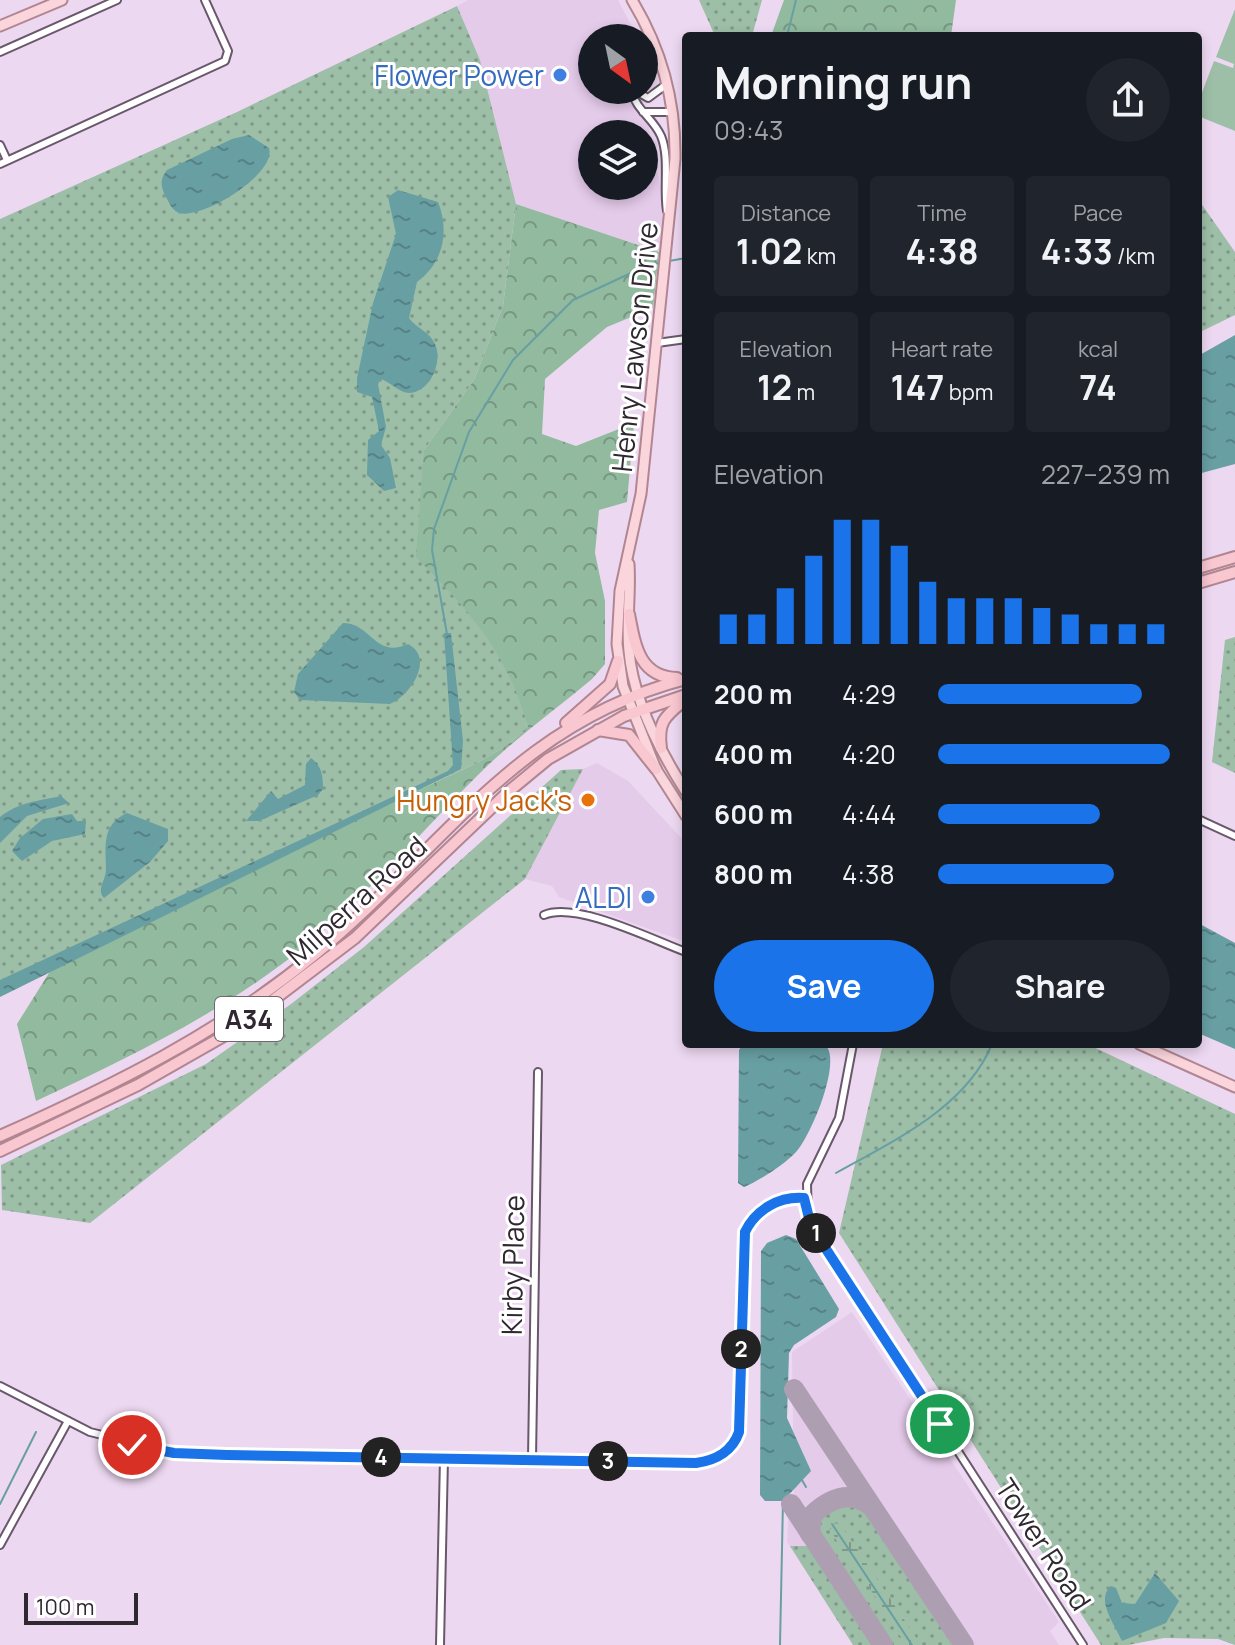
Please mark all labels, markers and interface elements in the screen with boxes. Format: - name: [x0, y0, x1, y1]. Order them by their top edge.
- north arrow: [578, 24, 658, 104]
- map controls: [578, 24, 658, 200]
- text: Morning run: [714, 52, 972, 112]
- place label: Flower Power: [374, 56, 544, 94]
- button: share: [1086, 58, 1170, 142]
- marker: Flower Power: [551, 66, 569, 84]
- text: 09:43: [714, 112, 783, 148]
- button: layers: [578, 120, 658, 200]
- text: Distance: [741, 198, 831, 228]
- text: Time: [917, 198, 967, 228]
- text: Pace: [1073, 198, 1123, 228]
- street label: Henry Lawson Drive: [602, 220, 666, 474]
- text: 1.02: [736, 228, 802, 274]
- text: 4:38: [906, 228, 978, 274]
- text: 4:33: [1041, 228, 1113, 274]
- text: km: [802, 241, 836, 271]
- text: /km: [1113, 241, 1155, 271]
- text: Elevation: [740, 334, 832, 364]
- text: Heart rate: [891, 334, 993, 364]
- text: kcal: [1078, 334, 1118, 364]
- text: 12: [757, 364, 792, 410]
- text: 147: [891, 364, 944, 410]
- text: 74: [1079, 364, 1117, 410]
- text: m: [792, 377, 815, 407]
- text: bpm: [944, 377, 993, 407]
- text: Elevation: [714, 456, 824, 492]
- text: 227–239 m: [1041, 456, 1170, 492]
- text: 200 m: [714, 676, 792, 712]
- text: 4:29: [842, 676, 896, 712]
- text: 400 m: [714, 736, 793, 772]
- text: 4:20: [842, 736, 896, 772]
- place label: Hungry Jack's: [396, 781, 572, 819]
- marker: Hungry Jack's: [579, 791, 597, 809]
- text: 600 m: [714, 796, 793, 832]
- text: 4:44: [842, 796, 896, 832]
- street label: Milperra Road: [278, 827, 434, 973]
- text: 800 m: [714, 856, 793, 892]
- text: 4:38: [842, 856, 895, 892]
- place label: ALDI: [575, 878, 632, 916]
- marker: ALDI: [639, 888, 657, 906]
- button: Save: [714, 940, 934, 1032]
- button: Share: [950, 940, 1170, 1032]
- road number: A34: [215, 997, 283, 1041]
- street label: Kirby Place: [492, 1195, 532, 1335]
- pin: 1: [796, 1213, 836, 1253]
- text: 1: [811, 1218, 821, 1248]
- pin: 2: [721, 1329, 761, 1369]
- text: 2: [734, 1334, 748, 1364]
- pin: [906, 1390, 974, 1458]
- icon: arrive: [918, 1402, 962, 1446]
- pin: [98, 1411, 166, 1479]
- icon: check: [110, 1423, 154, 1467]
- pin: 4: [361, 1437, 401, 1477]
- pin: 3: [588, 1441, 628, 1481]
- text: 4: [374, 1442, 388, 1472]
- text: 3: [602, 1446, 614, 1476]
- street label: Tower Road: [987, 1471, 1101, 1617]
- scale bar: [24, 1589, 138, 1625]
- text: 100 m: [36, 1592, 94, 1622]

